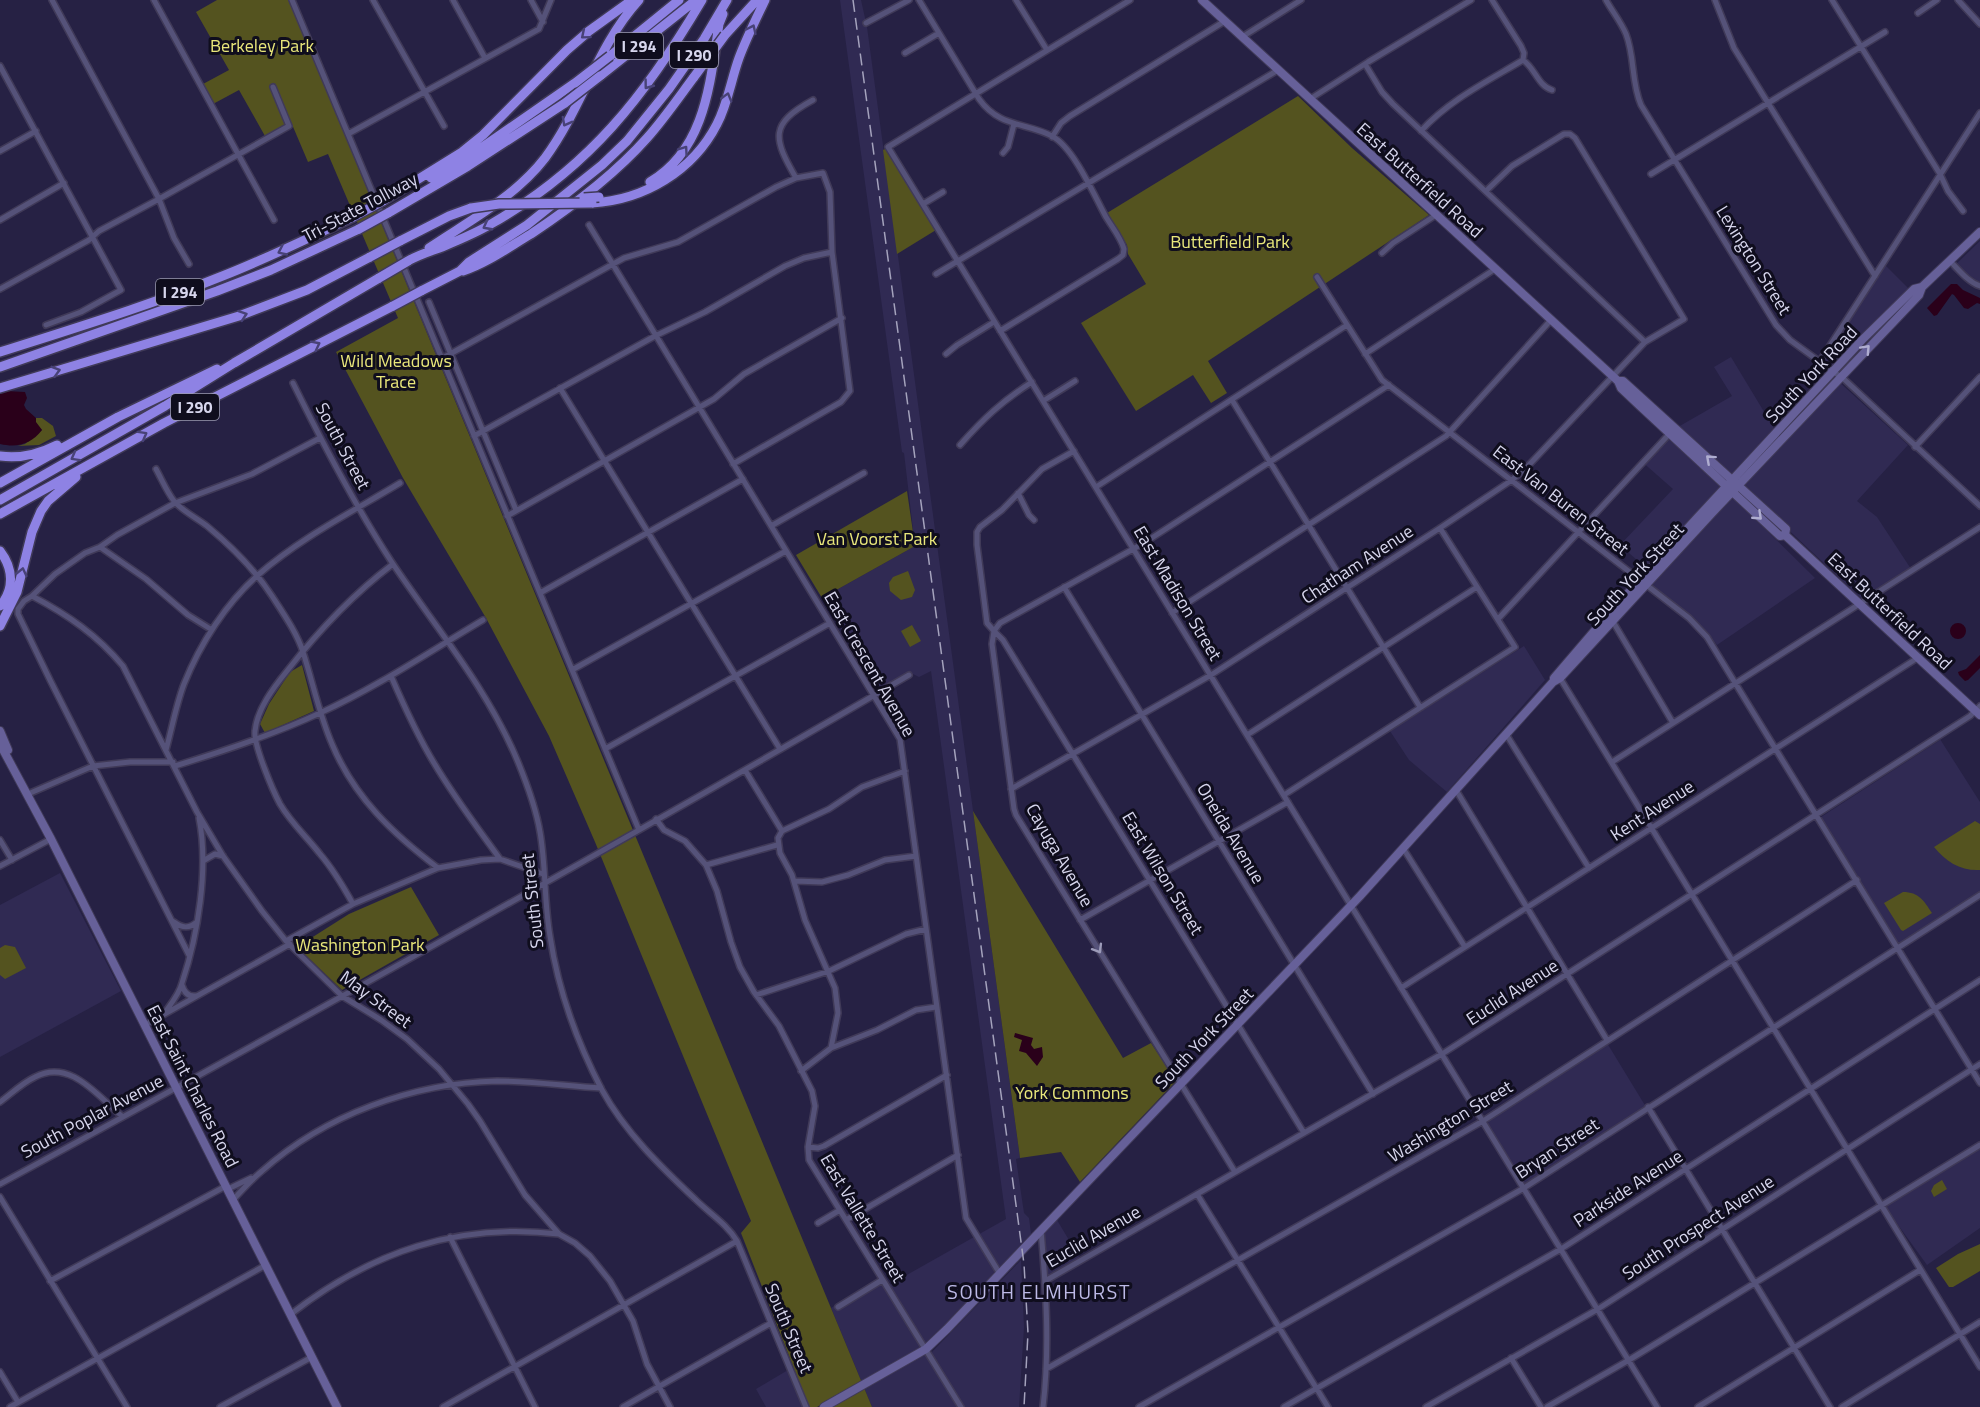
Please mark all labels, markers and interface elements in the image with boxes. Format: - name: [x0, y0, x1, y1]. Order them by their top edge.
- one-way arrow: [745, 25, 757, 36]
- one-way arrow: [581, 28, 592, 39]
- park label: Berkeley Park: [210, 32, 314, 59]
- road number: I 294: [615, 33, 663, 59]
- road number: I 290: [670, 42, 718, 68]
- one-way arrow: [644, 78, 655, 89]
- one-way arrow: [720, 92, 732, 103]
- one-way arrow: [562, 116, 573, 126]
- street label: East Butterfield Road: [1351, 116, 1489, 244]
- one-way arrow: [677, 146, 688, 157]
- street label: Tri-State Tollway: [298, 165, 423, 249]
- street label: Lexington Street: [1710, 200, 1799, 320]
- one-way arrow: [482, 219, 493, 230]
- park label: Butterfield Park: [1170, 228, 1290, 255]
- one-way arrow: [277, 244, 288, 256]
- road number: I 294: [156, 279, 204, 305]
- one-way arrow: [237, 310, 248, 322]
- street label: South York Road: [1759, 319, 1863, 429]
- one-way arrow: [310, 341, 321, 352]
- one-way arrow: [1859, 345, 1870, 356]
- park label: Wild Meadows Trace: [340, 347, 452, 395]
- one-way arrow: [50, 366, 61, 378]
- road number: I 290: [171, 394, 219, 420]
- street label: South Street: [309, 398, 378, 495]
- one-way arrow: [137, 431, 147, 442]
- street label: East Van Buren Street: [1487, 438, 1635, 562]
- one-way arrow: [71, 450, 81, 461]
- one-way arrow: [1706, 455, 1716, 466]
- one-way arrow: [1751, 509, 1762, 520]
- street label: South York Street: [1580, 516, 1690, 631]
- street label: Chatham Avenue: [1296, 518, 1418, 610]
- street label: East Madison Street: [1127, 520, 1229, 666]
- park label: Van Voorst Park: [817, 525, 938, 552]
- street label: East Butterfield Road: [1822, 546, 1958, 676]
- one-way arrow: [15, 567, 28, 577]
- street label: East Crescent Avenue: [817, 586, 923, 742]
- street label: Kent Avenue: [1605, 773, 1699, 847]
- street label: Oneida Avenue: [1190, 777, 1272, 889]
- street label: Cayuga Avenue: [1019, 798, 1101, 912]
- street label: East Wilson Street: [1115, 806, 1211, 940]
- street label: South Street: [514, 852, 550, 950]
- park label: Washington Park: [295, 931, 425, 958]
- one-way arrow: [1091, 943, 1103, 953]
- street label: Euclid Avenue: [1461, 952, 1563, 1032]
- street label: May Street: [334, 964, 418, 1035]
- street label: South York Street: [1148, 981, 1260, 1095]
- street label: East Saint Charles Road: [140, 1000, 246, 1172]
- street label: South Poplar Avenue: [16, 1067, 168, 1165]
- street label: Washington Street: [1382, 1073, 1518, 1169]
- park label: York Commons: [1015, 1079, 1129, 1106]
- street label: Bryan Street: [1510, 1110, 1605, 1185]
- street label: Parkside Avenue: [1568, 1142, 1688, 1234]
- street label: East Vallette Street: [814, 1148, 913, 1288]
- street label: South Prospect Avenue: [1617, 1168, 1779, 1286]
- street label: Euclid Avenue: [1041, 1198, 1145, 1274]
- district label: SOUTH ELMHURST: [947, 1276, 1131, 1307]
- street label: South Street: [758, 1279, 820, 1378]

